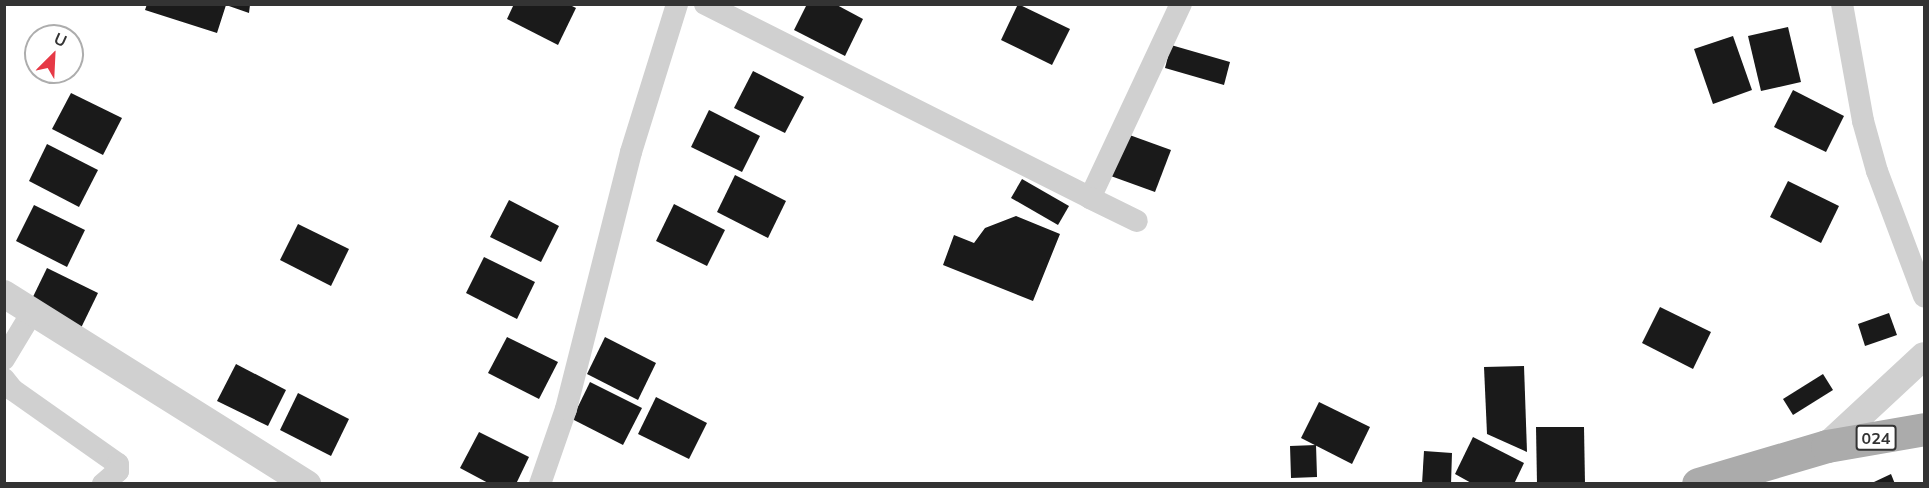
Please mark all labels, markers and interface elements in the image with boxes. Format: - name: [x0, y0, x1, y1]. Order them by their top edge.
- north arrow: [24, 24, 84, 84]
- text: U: [51, 28, 70, 51]
- road number: 024: [1855, 425, 1897, 451]

